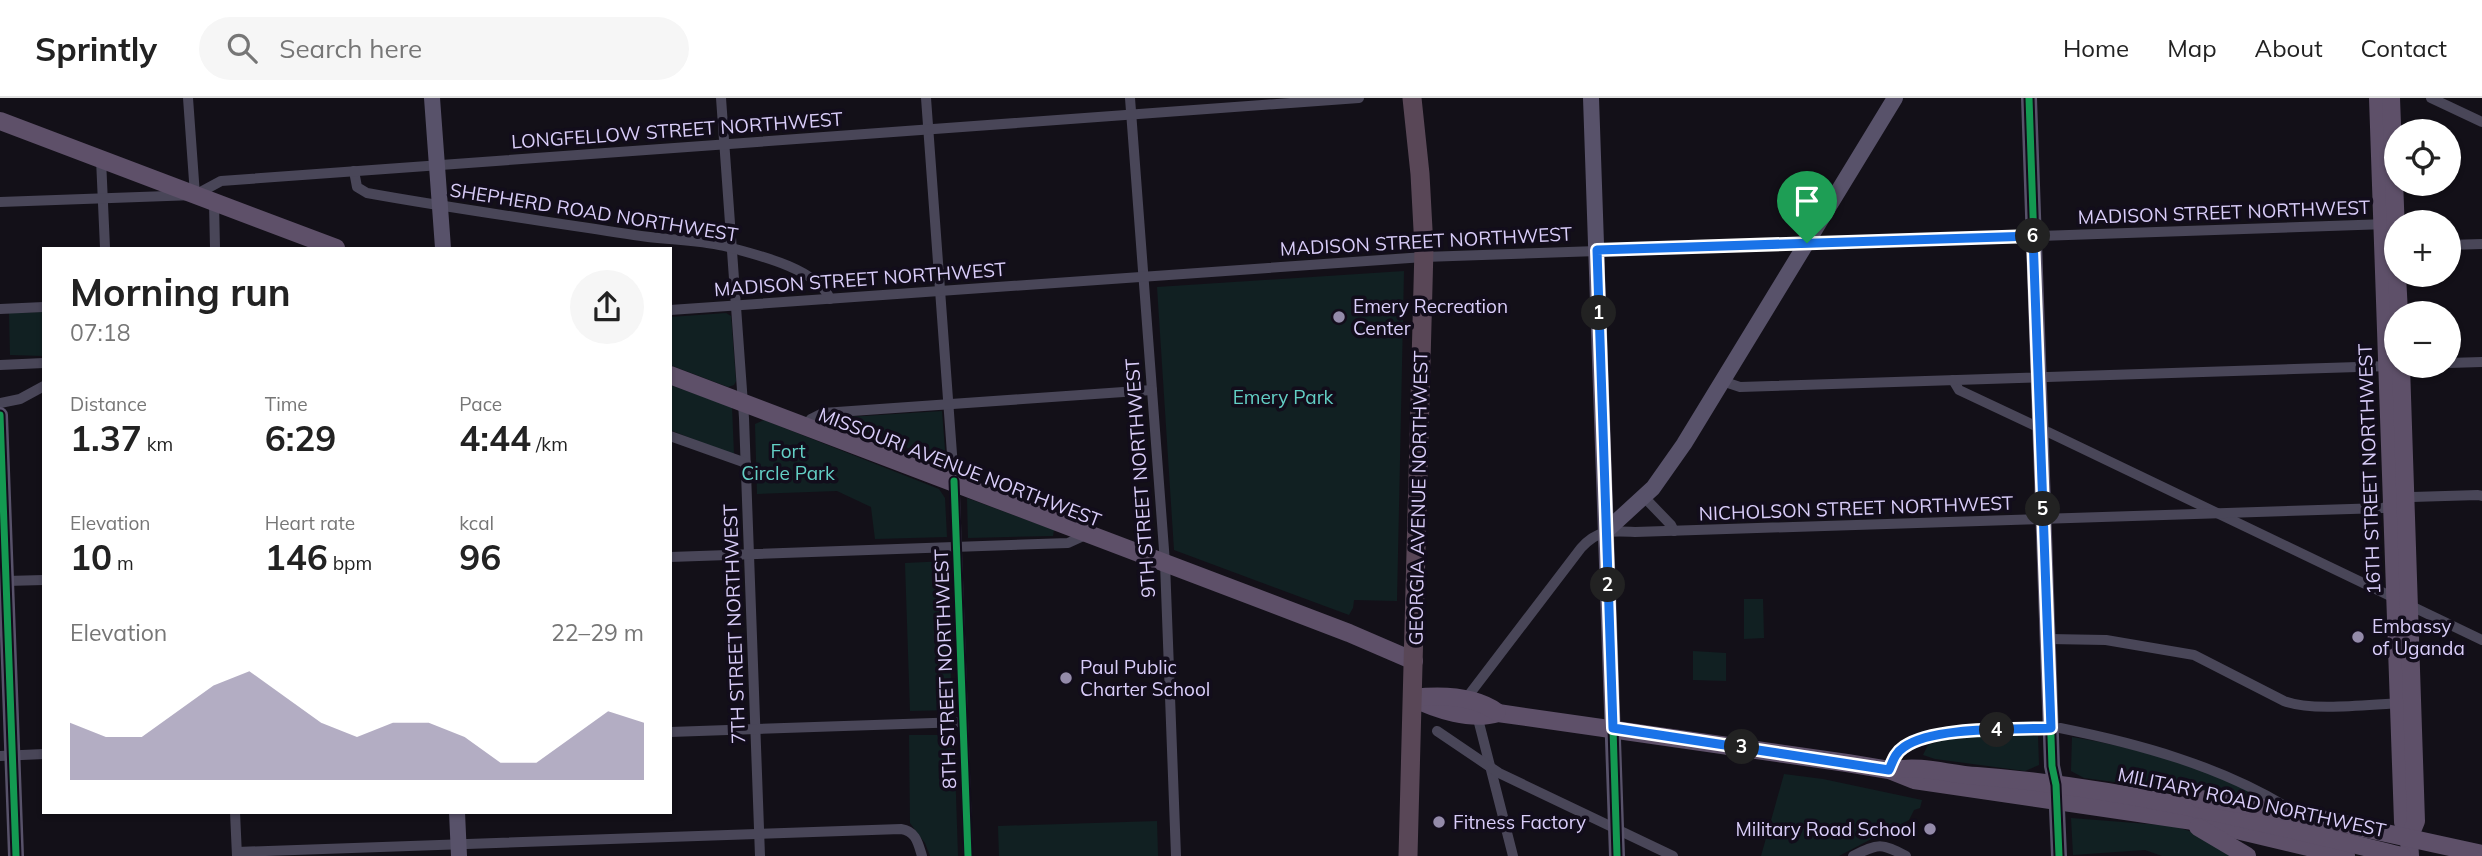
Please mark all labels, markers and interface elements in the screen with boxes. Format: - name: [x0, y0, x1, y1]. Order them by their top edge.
- search box: [199, 17, 689, 80]
- text: Sprintly: [35, 28, 157, 69]
- icon: search: [223, 29, 261, 67]
- text: Search here: [279, 32, 422, 65]
- text: Home: [2063, 33, 2129, 63]
- text: Map: [2167, 33, 2217, 63]
- text: About: [2255, 33, 2323, 63]
- text: Contact: [2361, 33, 2447, 63]
- street label: LONGFELLOW STREET NORTHWEST: [510, 106, 844, 154]
- map controls: [2384, 119, 2461, 378]
- button: locate: [2384, 119, 2461, 196]
- pin: [1777, 171, 1837, 243]
- street label: SHEPHERD ROAD NORTHWEST: [448, 177, 740, 247]
- icon: arrive: [1788, 182, 1826, 220]
- street label: MADISON STREET NORTHWEST: [2077, 195, 2371, 229]
- button: +: [2384, 210, 2461, 287]
- pin: 6: [2016, 218, 2050, 254]
- street label: MADISON STREET NORTHWEST: [1279, 221, 1573, 261]
- text: 6: [2027, 223, 2038, 247]
- street label: MADISON STREET NORTHWEST: [713, 257, 1007, 301]
- text: Morning run: [70, 268, 291, 316]
- button: share: [570, 270, 644, 344]
- place label: Emery Recreation Center: [1353, 294, 1508, 340]
- pin: 1: [1582, 296, 1616, 330]
- text: 1: [1593, 300, 1604, 324]
- button: −: [2384, 301, 2461, 378]
- marker: Emery Recreation Center: [1331, 309, 1347, 325]
- text: 07:18: [70, 318, 130, 347]
- street label: 16TH STREET NORTHWEST: [2353, 342, 2385, 595]
- street label: GEORGIA AVENUE NORTHWEST: [1403, 350, 1433, 646]
- street label: 9TH STREET NORTHWEST: [1120, 357, 1160, 598]
- park label: Emery Park: [1233, 385, 1334, 409]
- text: Distance: [70, 392, 147, 416]
- text: Time: [265, 392, 308, 416]
- text: Pace: [459, 392, 502, 416]
- street label: MISSOURI AVENUE NORTHWEST: [815, 402, 1105, 532]
- text: 1.37: [70, 416, 142, 460]
- text: 6:29: [265, 416, 336, 460]
- text: 4:44: [459, 416, 531, 460]
- text: km: [142, 432, 173, 456]
- text: /km: [531, 432, 568, 456]
- park label: Fort Circle Park: [741, 439, 835, 485]
- street label: NICHOLSON STREET NORTHWEST: [1698, 491, 2014, 525]
- pin: 5: [2025, 492, 2060, 526]
- text: 5: [2037, 496, 2048, 520]
- street label: 7TH STREET NORTHWEST: [718, 503, 750, 744]
- text: Elevation: [70, 511, 150, 535]
- text: Heart rate: [265, 511, 355, 535]
- text: kcal: [459, 511, 494, 535]
- text: 10: [70, 535, 112, 579]
- text: 146: [265, 535, 328, 579]
- text: 96: [459, 535, 501, 579]
- street label: 8TH STREET NORTHWEST: [929, 548, 961, 789]
- text: m: [112, 551, 134, 575]
- text: bpm: [328, 551, 372, 575]
- pin: 2: [1590, 568, 1626, 602]
- text: 2: [1602, 572, 1613, 596]
- place label: Embassy of Uganda: [2372, 614, 2465, 660]
- text: Elevation: [70, 618, 167, 647]
- text: 22–29 m: [551, 618, 644, 647]
- marker: Embassy of Uganda: [2350, 629, 2366, 645]
- place label: Paul Public Charter School: [1080, 655, 1210, 701]
- marker: Paul Public Charter School: [1058, 670, 1074, 686]
- pin: 4: [1980, 712, 2014, 748]
- text: 4: [1991, 717, 2002, 741]
- pin: 3: [1724, 730, 1760, 764]
- text: 3: [1736, 734, 1747, 758]
- street label: MILITARY ROAD NORTHWEST: [2116, 762, 2389, 842]
- place label: Fitness Factory: [1453, 810, 1586, 834]
- marker: Fitness Factory: [1431, 814, 1447, 830]
- place label: Military Road School: [1735, 817, 1916, 841]
- marker: Military Road School: [1922, 821, 1938, 837]

